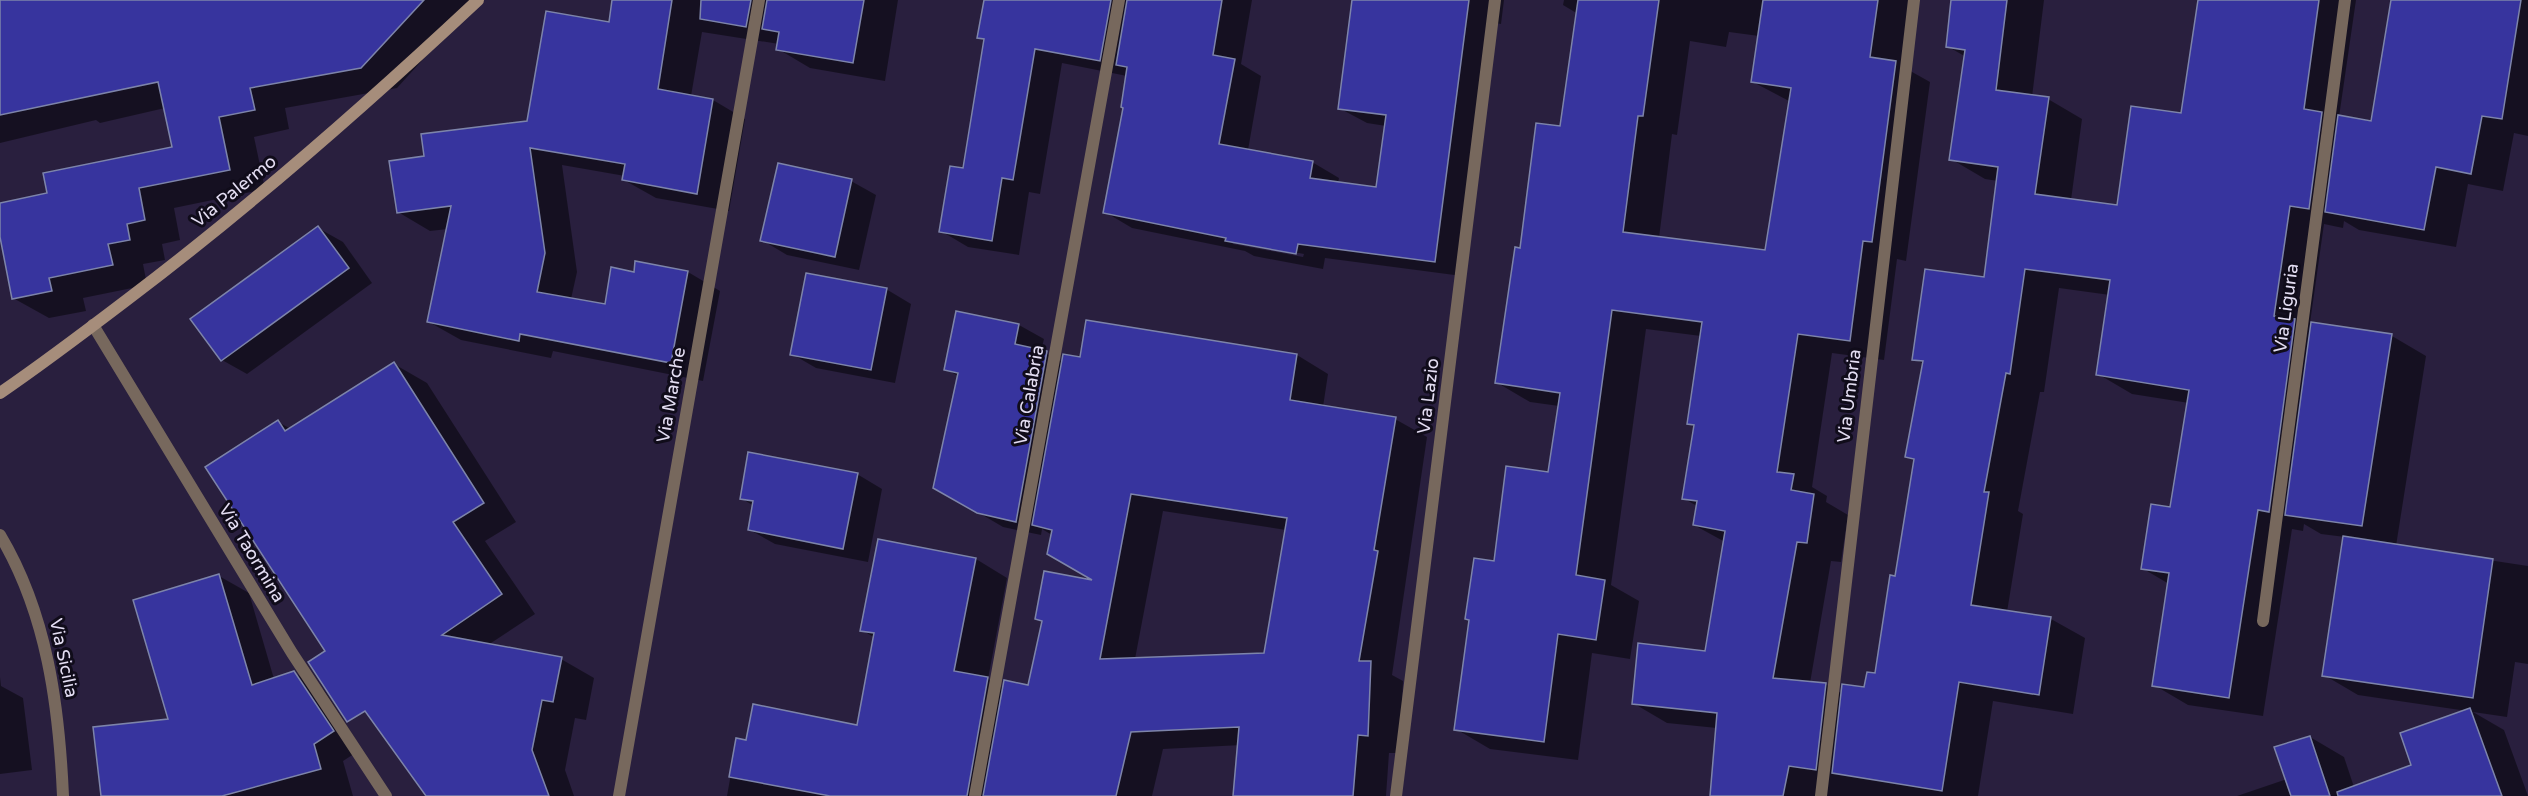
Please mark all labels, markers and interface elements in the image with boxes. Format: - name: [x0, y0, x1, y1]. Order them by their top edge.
- street label: Via Palermo: [187, 150, 281, 232]
- street label: Via Liguria: [2269, 262, 2303, 354]
- street label: Via Calabria: [1009, 343, 1049, 447]
- street label: Via Marche: [652, 346, 690, 444]
- street label: Via Umbria: [1832, 348, 1866, 444]
- street label: Via Lazio: [1412, 357, 1444, 435]
- street label: Via Taormina: [214, 500, 290, 606]
- street label: Via Sicilia: [45, 617, 83, 699]

